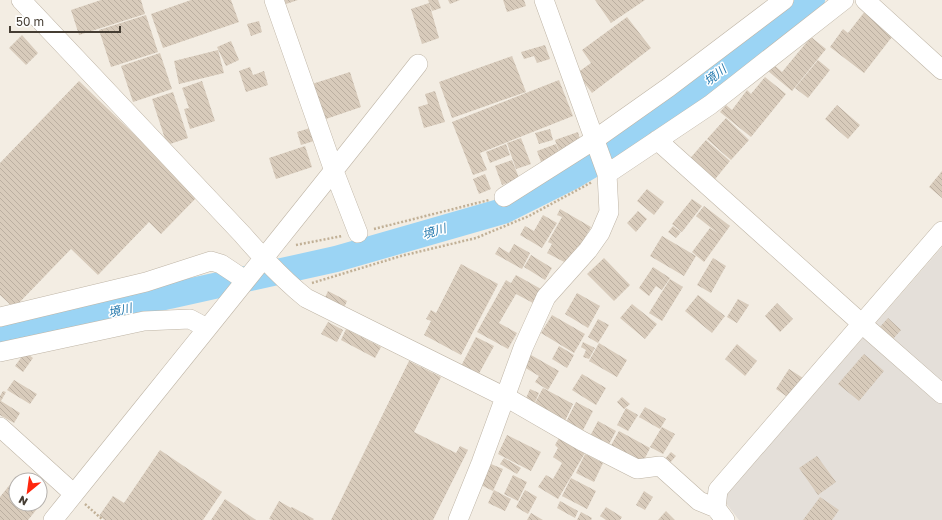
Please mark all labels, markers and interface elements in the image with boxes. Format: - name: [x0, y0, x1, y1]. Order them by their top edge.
- scale bar: [10, 8, 120, 34]
- text: 50 m: [16, 14, 44, 29]
- water label: 境川: [701, 60, 731, 88]
- water label: 境川: [420, 220, 450, 242]
- water label: 境川: [107, 300, 135, 320]
- north arrow: [8, 472, 48, 512]
- text: N: [16, 493, 30, 509]

